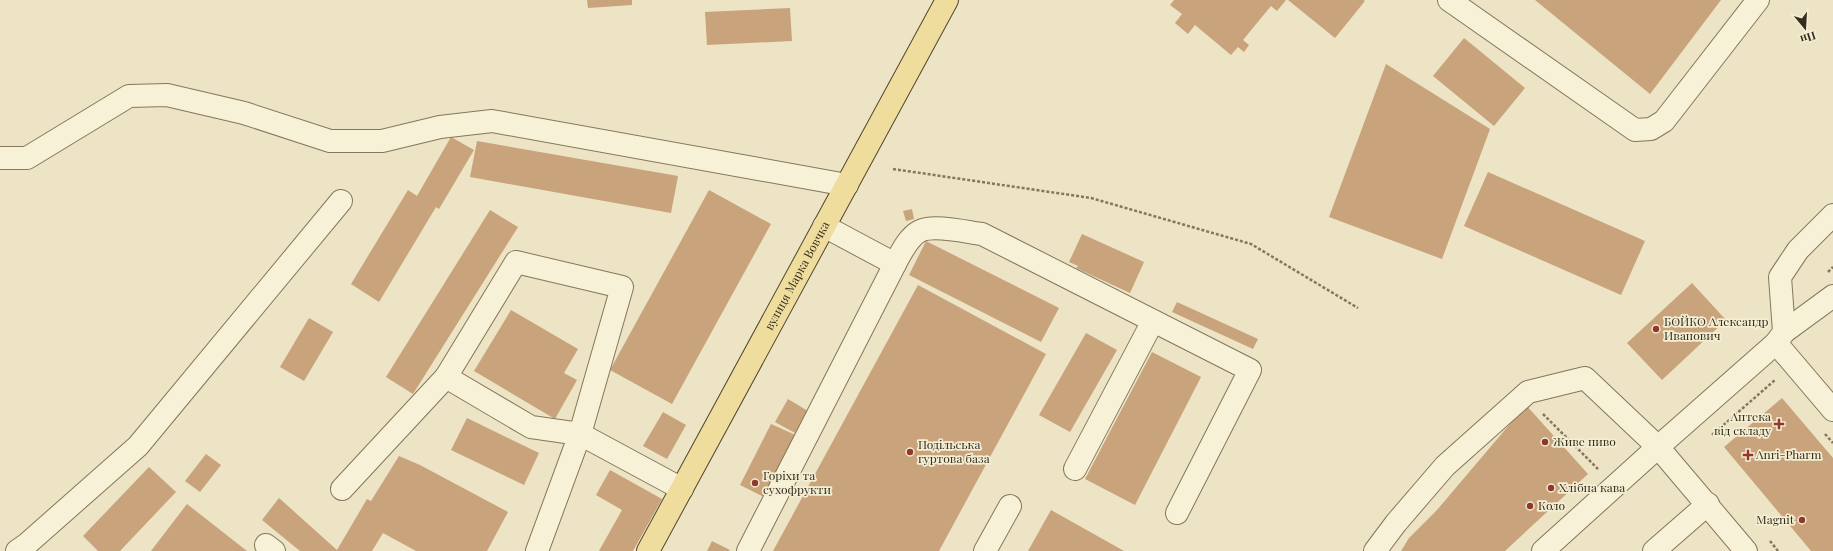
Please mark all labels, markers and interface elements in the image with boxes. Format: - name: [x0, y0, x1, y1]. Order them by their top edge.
- north arrow: [1785, 8, 1825, 48]
- text: Пн: [1798, 28, 1818, 48]
- street label: вулиця Марка Вовчка: [760, 218, 832, 333]
- place label: БОЙКО Александр Иванович: [1664, 313, 1769, 343]
- marker: БОЙКО Александр Иванович: [1651, 324, 1661, 334]
- place label: Аптека від складу: [1714, 408, 1771, 438]
- marker: Аптека від складу: [1774, 419, 1784, 429]
- place label: Живе пиво: [1553, 433, 1616, 449]
- place label: Подільська гуртова база: [918, 436, 990, 466]
- marker: Живе пиво: [1540, 437, 1550, 447]
- place label: Anri-Pharm: [1755, 446, 1822, 462]
- marker: Подільська гуртова база: [905, 447, 915, 457]
- marker: Anri-Pharm: [1743, 450, 1753, 460]
- place label: Горіхи та сухофрукти: [763, 467, 831, 497]
- marker: Горіхи та сухофрукти: [750, 478, 760, 488]
- place label: Хлібна кава: [1559, 479, 1625, 495]
- marker: Хлібна кава: [1546, 483, 1556, 493]
- place label: Коло: [1538, 497, 1565, 513]
- marker: Коло: [1525, 501, 1535, 511]
- place label: Magnit: [1756, 511, 1795, 527]
- marker: Magnit: [1797, 515, 1807, 525]

